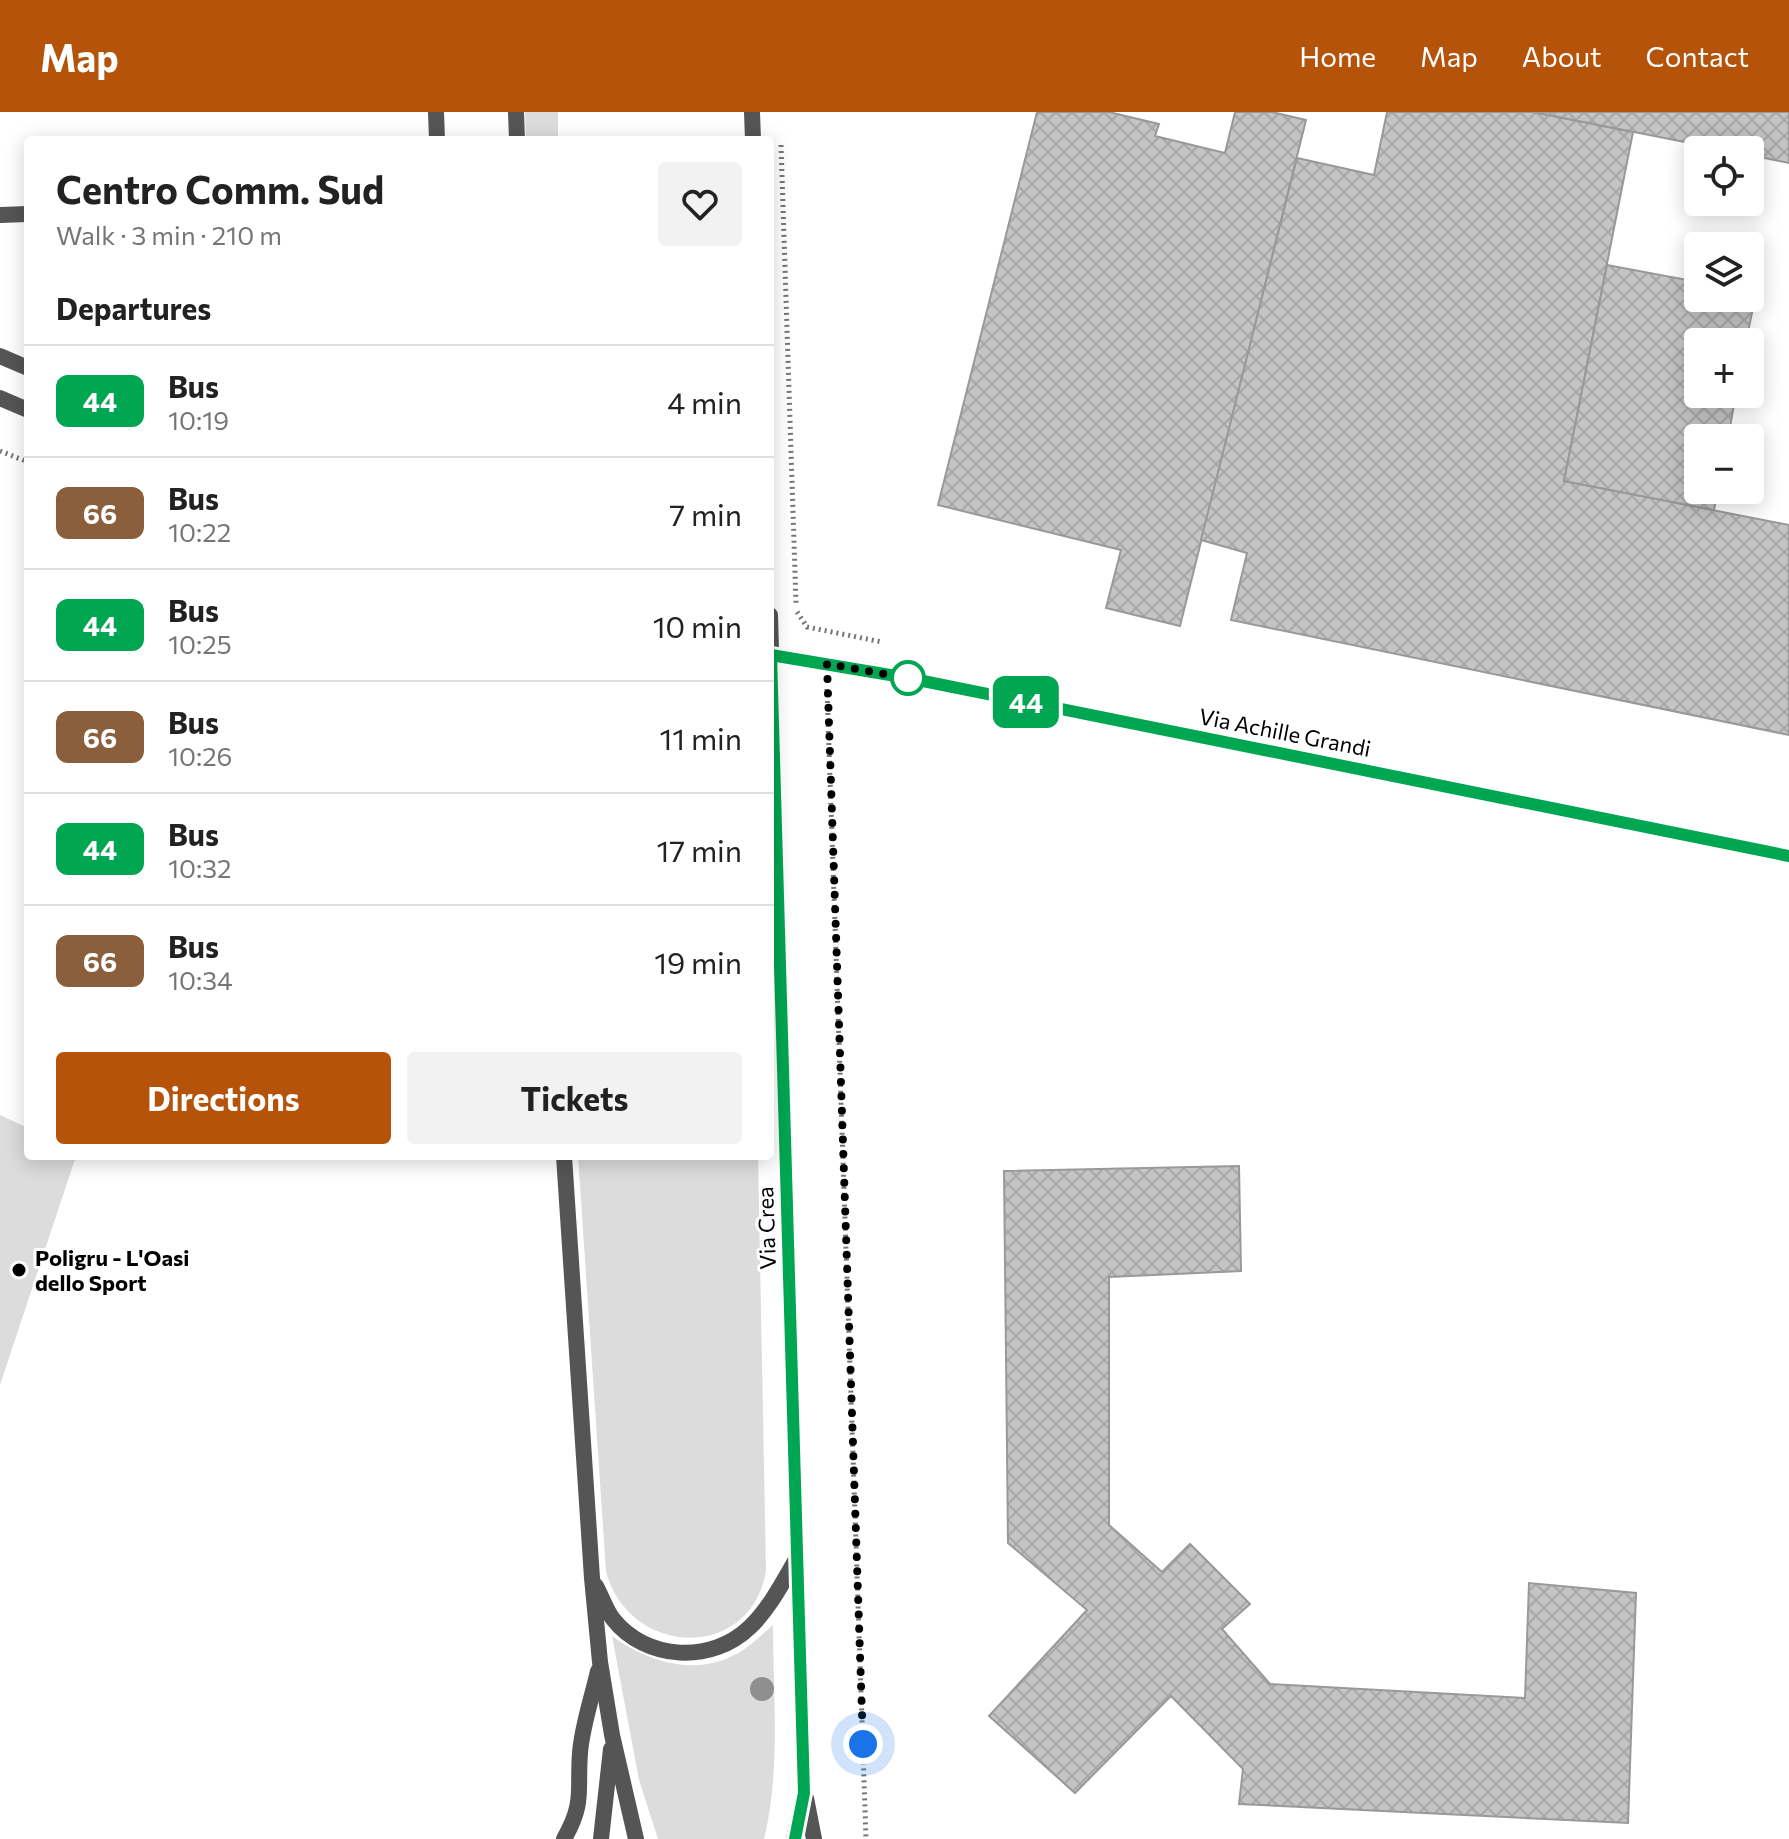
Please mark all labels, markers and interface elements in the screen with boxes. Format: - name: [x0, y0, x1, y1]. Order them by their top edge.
- text: Map: [40, 33, 119, 80]
- text: Home: [1299, 39, 1376, 73]
- text: Map: [1420, 39, 1478, 73]
- text: About: [1522, 39, 1602, 73]
- text: Contact: [1646, 39, 1749, 73]
- map controls: [1684, 136, 1764, 504]
- button: locate: [1684, 136, 1764, 216]
- button: heart: [658, 162, 742, 246]
- text: Centro Comm. Sud: [56, 165, 384, 212]
- text: Walk · 3 min · 210 m: [56, 219, 282, 250]
- button: layers: [1684, 232, 1764, 312]
- text: Departures: [56, 289, 211, 326]
- button: +: [1684, 328, 1764, 408]
- text: Bus: [168, 367, 219, 404]
- text: 4 min: [667, 383, 742, 420]
- text: 44: [83, 384, 117, 418]
- text: 10:19: [168, 404, 229, 435]
- button: −: [1684, 424, 1764, 504]
- text: Bus: [168, 479, 219, 516]
- text: 7 min: [669, 495, 742, 532]
- text: 66: [83, 496, 117, 530]
- text: 10:22: [168, 516, 231, 547]
- text: Bus: [168, 591, 219, 628]
- text: 10 min: [653, 607, 742, 644]
- text: 44: [83, 608, 117, 642]
- text: 10:25: [168, 628, 232, 659]
- unlabelled marker: [891, 661, 925, 695]
- line badge: 44: [990, 676, 1062, 728]
- text: 44: [1009, 685, 1043, 719]
- street label: Via Achille Grandi: [1197, 702, 1373, 762]
- text: Bus: [168, 703, 219, 740]
- text: 11 min: [660, 719, 742, 756]
- text: 66: [83, 720, 117, 754]
- text: 10:26: [168, 740, 232, 771]
- text: Bus: [168, 815, 219, 852]
- text: 17 min: [657, 831, 742, 868]
- text: 44: [83, 832, 117, 866]
- text: 10:32: [168, 852, 231, 883]
- text: Bus: [168, 927, 219, 964]
- text: 19 min: [654, 943, 742, 980]
- text: 66: [83, 944, 117, 978]
- text: 10:34: [168, 964, 233, 995]
- button: Directions: [56, 1052, 391, 1144]
- button: Tickets: [407, 1052, 742, 1144]
- street label: Via Crea: [751, 1186, 781, 1270]
- place label: Poligru - L'Oasi dello Sport: [35, 1244, 189, 1296]
- marker: Poligru - L'Oasi dello Sport: [10, 1261, 28, 1279]
- your location: [843, 1724, 883, 1764]

